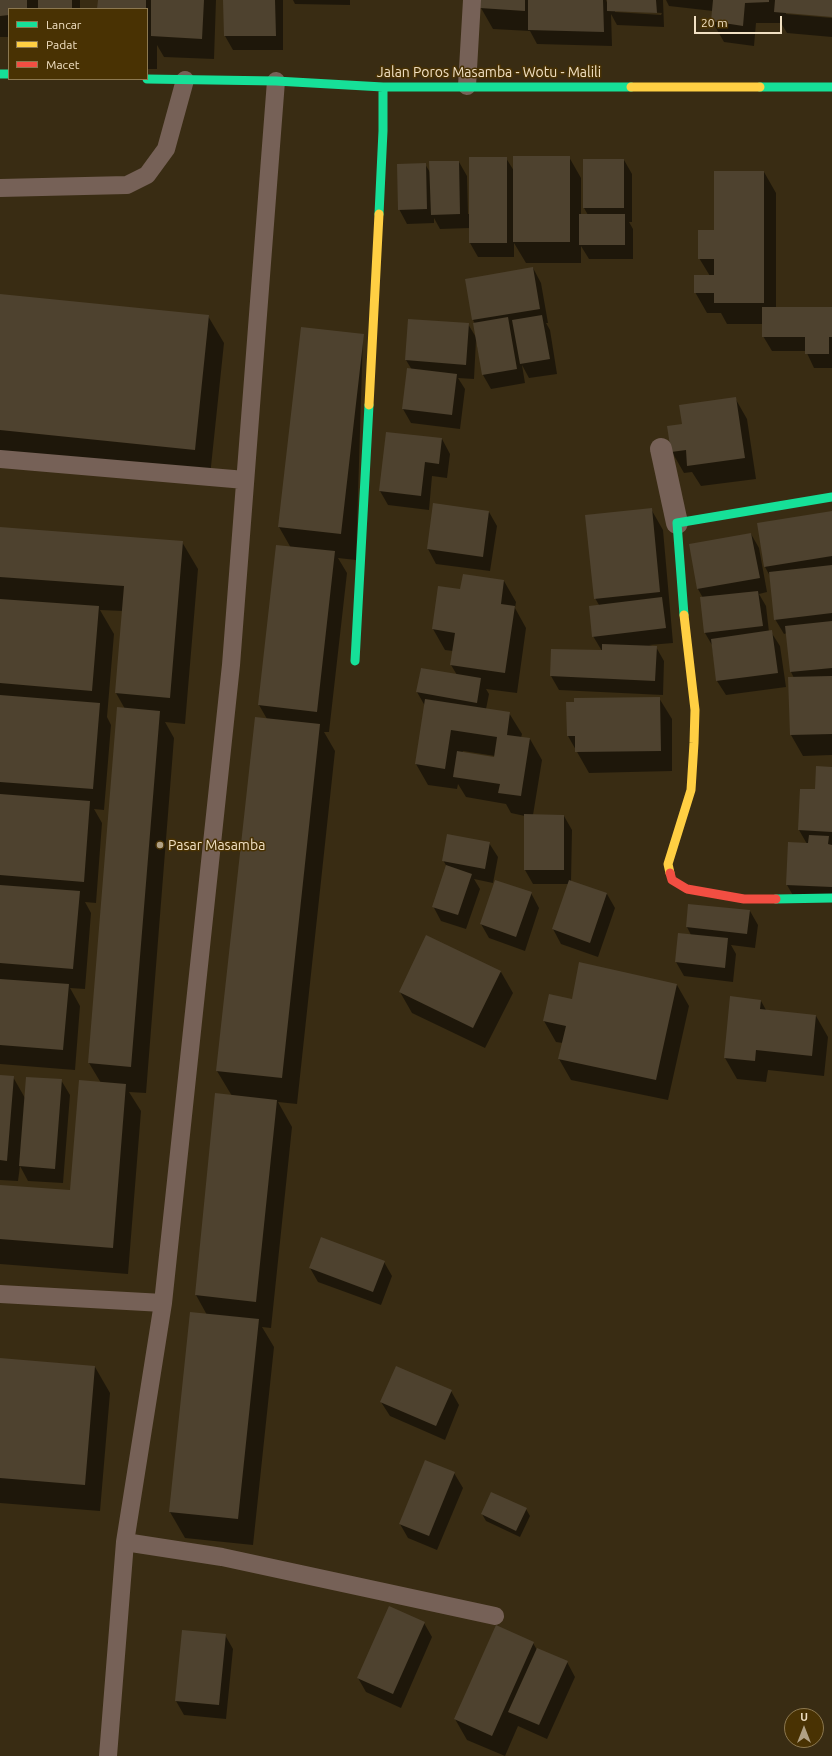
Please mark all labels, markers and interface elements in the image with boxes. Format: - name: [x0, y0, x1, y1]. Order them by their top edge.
- legend: [8, 8, 148, 80]
- scale bar: [696, 8, 784, 34]
- text: 20 m: [701, 16, 728, 29]
- text: Lancar: [46, 18, 81, 31]
- text: Padat: [46, 38, 77, 51]
- text: Macet: [46, 58, 79, 71]
- street label: Jalan Poros Masamba - Wotu - Malili: [377, 64, 601, 80]
- place label: Pasar Masamba: [168, 837, 265, 853]
- marker: Pasar Masamba: [155, 840, 165, 850]
- north arrow: [784, 1708, 824, 1748]
- text: U: [800, 1711, 808, 1723]

